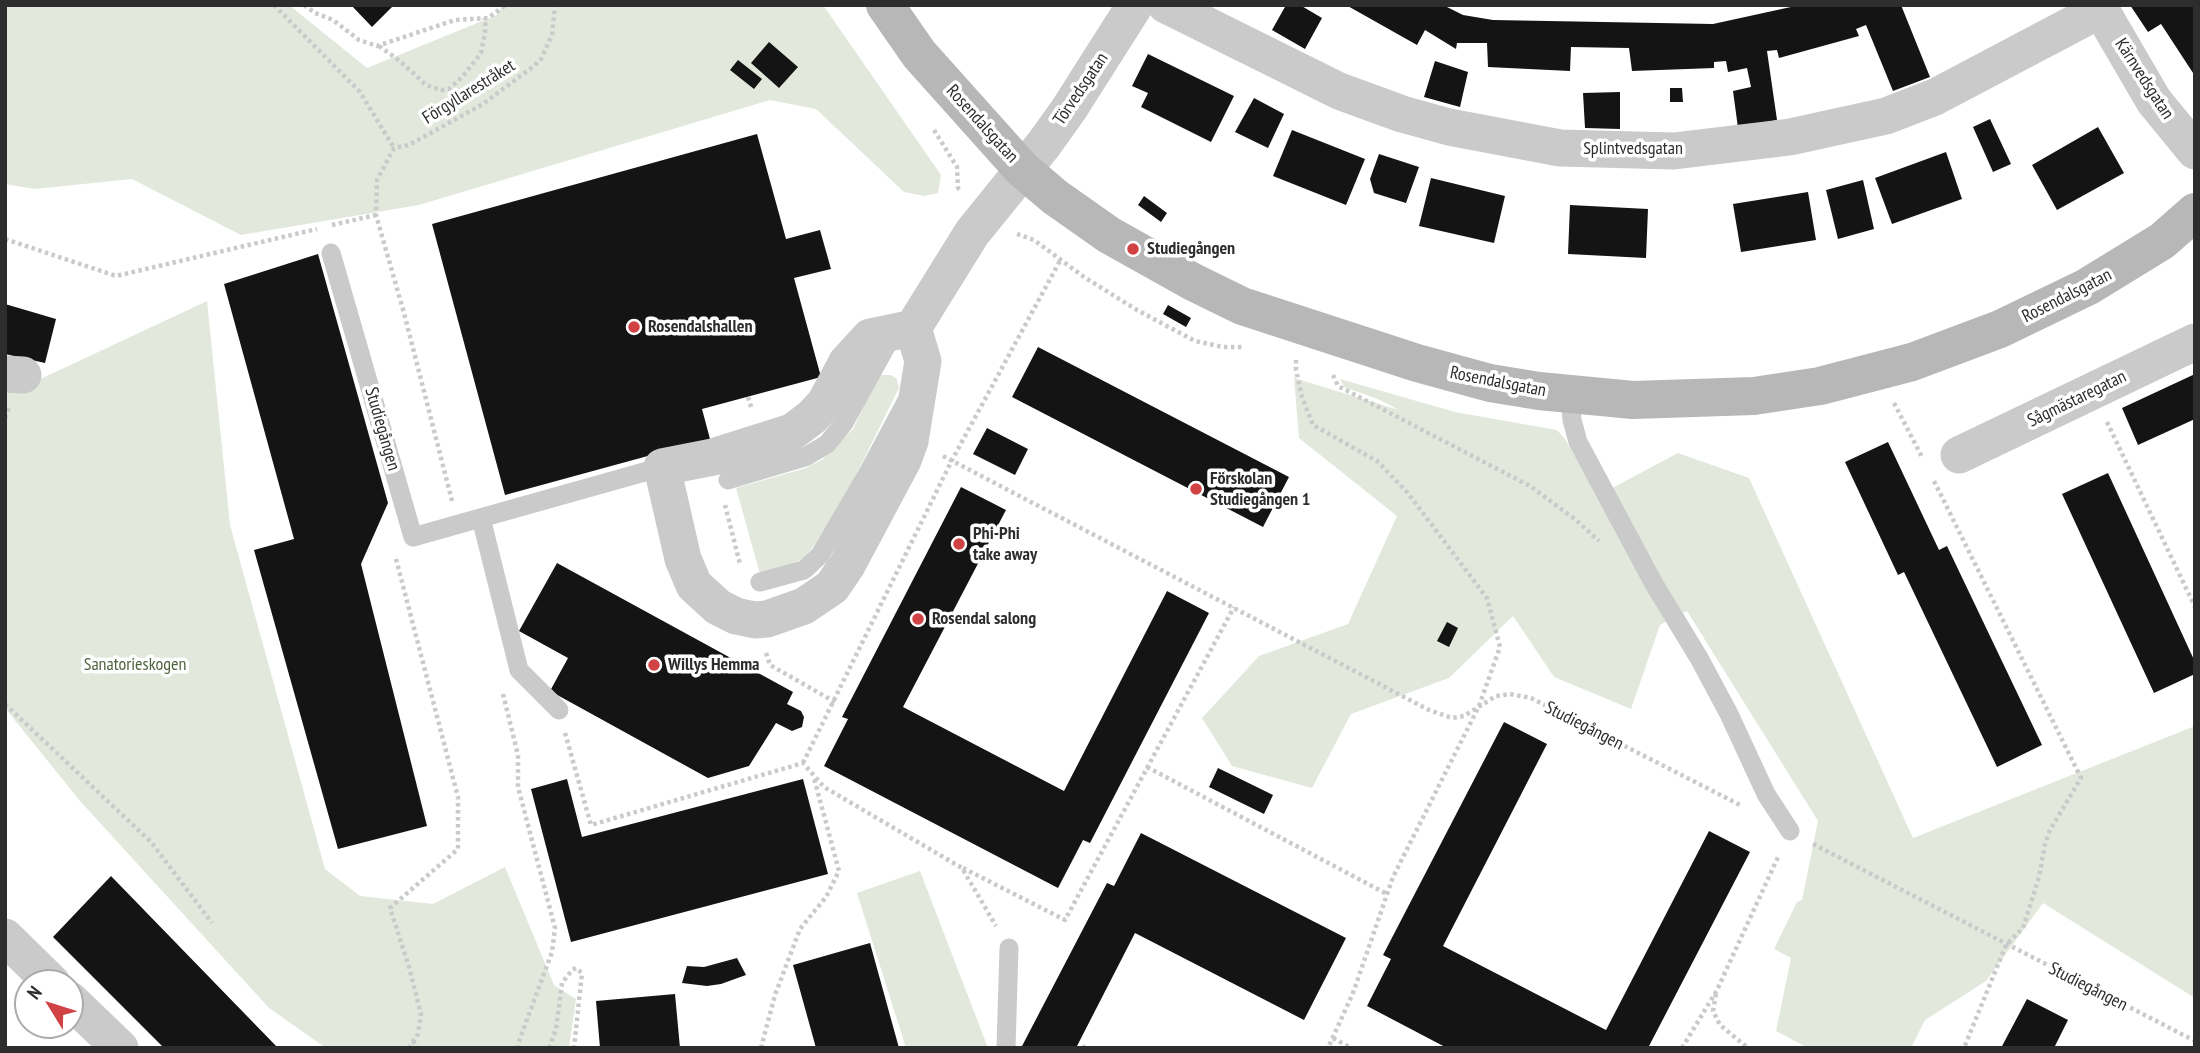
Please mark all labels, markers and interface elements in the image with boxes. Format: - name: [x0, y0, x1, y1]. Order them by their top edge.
- street label: Kärnvedsgatan: [2110, 34, 2178, 124]
- street label: Törvedsgatan: [1049, 49, 1113, 129]
- street label: Förgyllarestråket: [419, 55, 519, 129]
- street label: Rosendalsgatan: [941, 81, 1023, 167]
- street label: Splintvedsgatan: [1583, 138, 1683, 160]
- place label: Studiegången: [1147, 238, 1235, 260]
- marker: Studiegången: [1125, 241, 1141, 257]
- street label: Rosendalsgatan: [2019, 264, 2115, 328]
- place label: Rosendalshallen: [648, 316, 753, 338]
- marker: Rosendalshallen: [626, 319, 642, 335]
- street label: Rosendalsgatan: [1448, 362, 1548, 402]
- street label: Sågmästaregatan: [2024, 366, 2130, 432]
- street label: Studiegången: [360, 385, 404, 473]
- place label: Förskolan Studiegången 1: [1210, 468, 1310, 510]
- marker: Förskolan Studiegången 1: [1188, 481, 1204, 497]
- place label: Phi-Phi take away: [973, 523, 1037, 566]
- marker: Phi-Phi take away: [951, 536, 967, 552]
- place label: Rosendal salong: [932, 608, 1036, 630]
- marker: Rosendal salong: [910, 611, 926, 627]
- park label: Sanatorieskogen: [84, 654, 186, 676]
- place label: Willys Hemma: [668, 654, 759, 676]
- marker: Willys Hemma: [646, 657, 662, 673]
- street label: Studiegången: [1541, 697, 1627, 755]
- street label: Studiegången: [2045, 958, 2131, 1016]
- north arrow: [14, 969, 84, 1039]
- text: N: [21, 981, 47, 1004]

